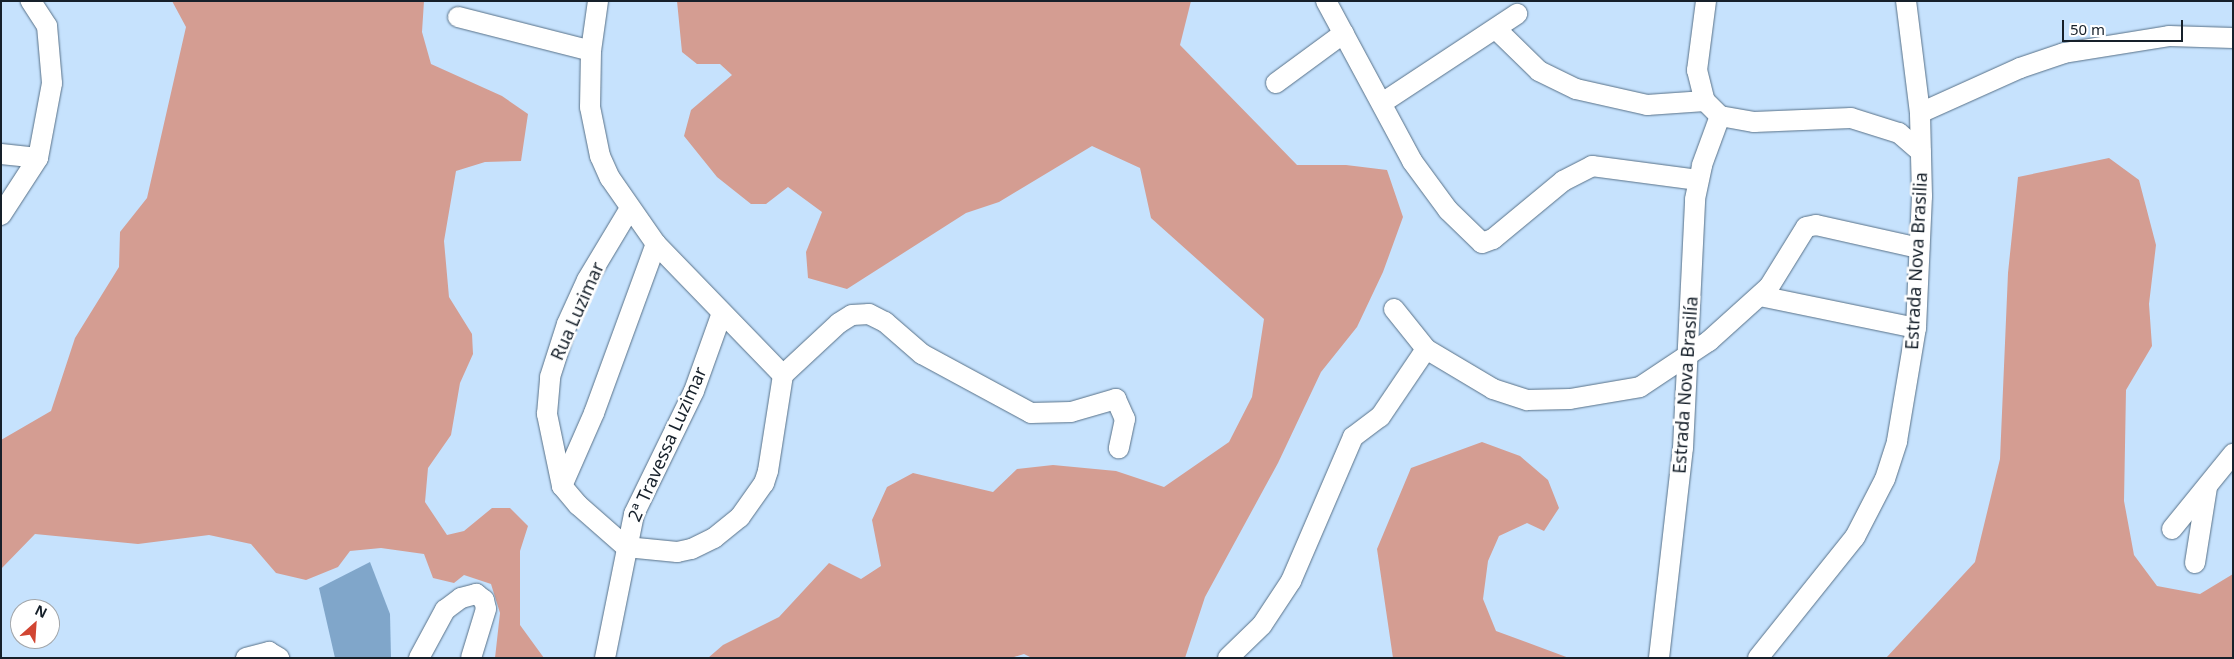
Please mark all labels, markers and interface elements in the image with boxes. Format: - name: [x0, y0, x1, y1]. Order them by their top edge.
- scale bar: [2064, 10, 2185, 42]
- text: 50 m: [2070, 19, 2105, 39]
- street label: Estrada Nova Brasilia: [1901, 172, 1931, 350]
- street label: Rua Luzimar: [546, 259, 608, 363]
- street label: Estrada Nova Brasilía: [1668, 296, 1702, 474]
- street label: 2ª Travessa Luzimar: [623, 363, 711, 525]
- north arrow: [10, 599, 60, 649]
- text: N: [32, 600, 51, 622]

